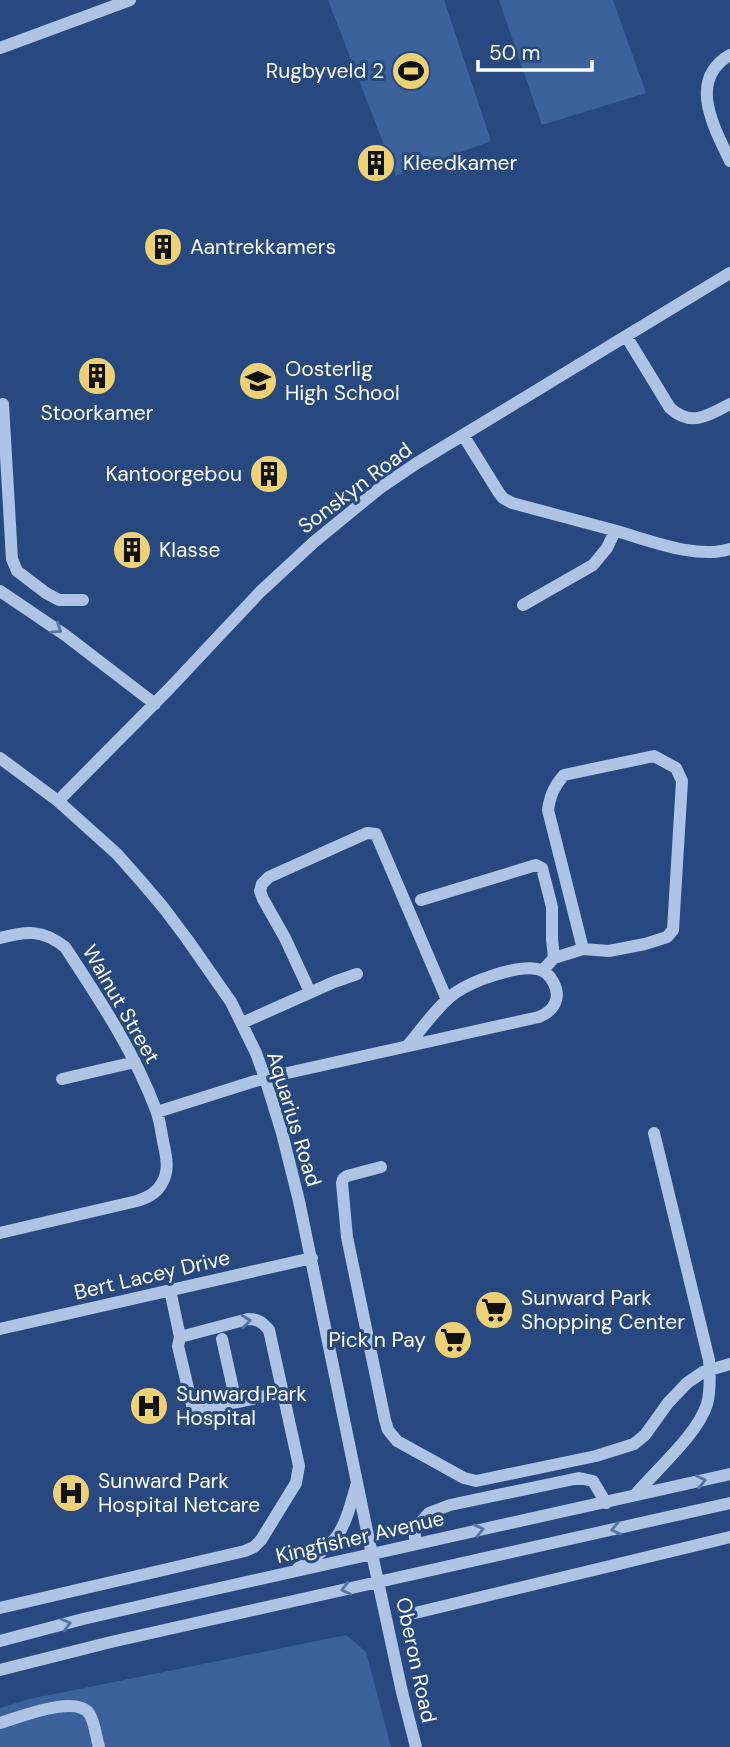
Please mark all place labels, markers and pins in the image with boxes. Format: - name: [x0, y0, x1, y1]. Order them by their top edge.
- sports icon: Rugbyveld 2: [390, 50, 432, 92]
- place label: Rugbyveld 2: [266, 57, 384, 85]
- building icon: Kleedkamer: [355, 142, 397, 184]
- place label: Kleedkamer: [403, 149, 518, 177]
- building icon: Aantrekkamers: [142, 226, 184, 268]
- place label: Aantrekkamers: [190, 233, 336, 261]
- building icon: Stoorkamer: [76, 355, 118, 397]
- place label: Oosterlig High School: [285, 355, 400, 407]
- school or university icon: Oosterlig High School: [237, 360, 279, 402]
- place label: Stoorkamer: [40, 399, 154, 427]
- building icon: Kantoorgebou: [248, 453, 290, 495]
- place label: Kantoorgebou: [106, 460, 242, 488]
- building icon: Klasse: [111, 529, 153, 571]
- place label: Klasse: [159, 536, 220, 564]
- place label: Sunward Park Shopping Center: [521, 1284, 685, 1336]
- supermarket icon: Sunward Park Shopping Center: [473, 1289, 515, 1331]
- supermarket icon: Pick n Pay: [432, 1319, 474, 1361]
- place label: Pick n Pay: [328, 1326, 426, 1354]
- place label: Sunward Park Hospital: [176, 1380, 307, 1432]
- hospital icon: Sunward Park Hospital: [128, 1385, 170, 1427]
- place label: Sunward Park Hospital Netcare: [98, 1467, 260, 1519]
- hospital icon: Sunward Park Hospital Netcare: [50, 1472, 92, 1514]

